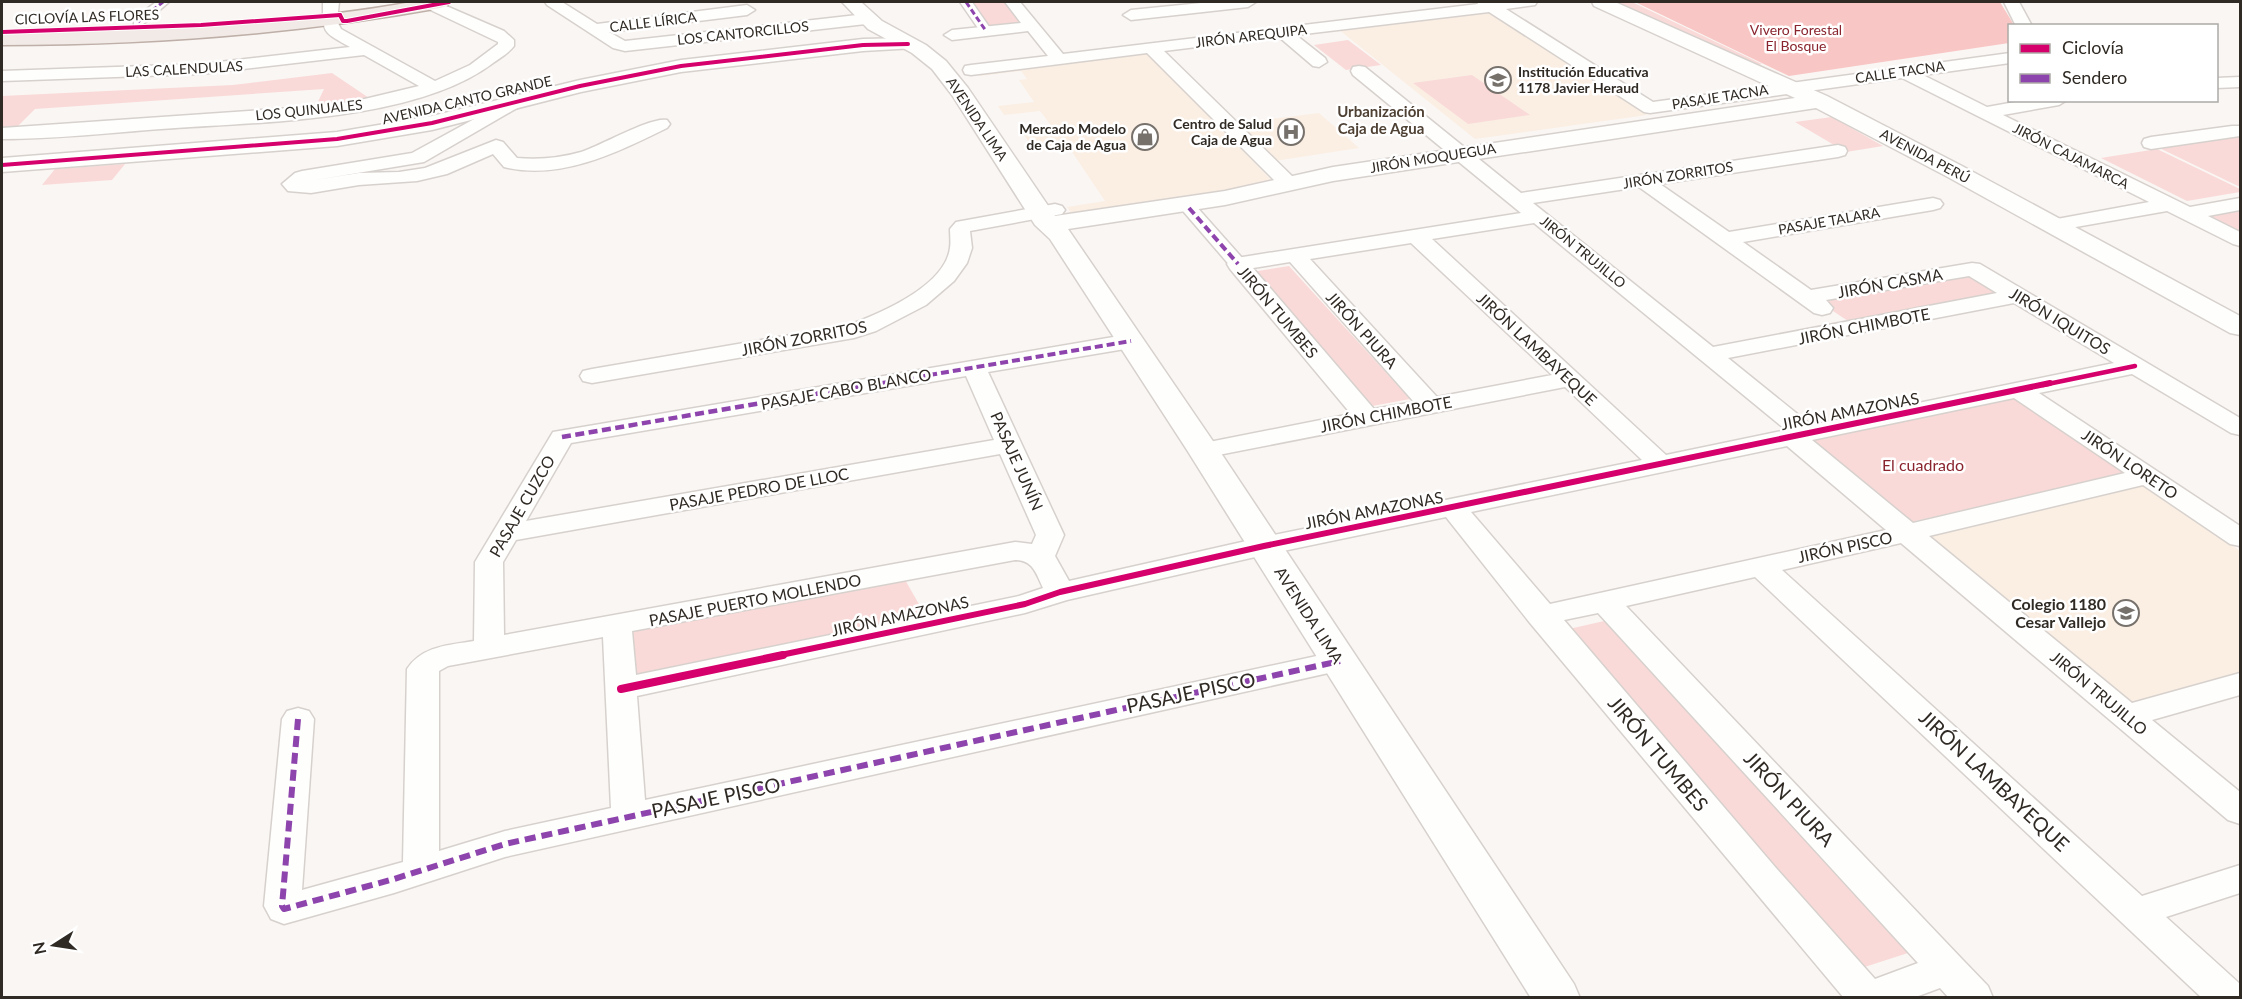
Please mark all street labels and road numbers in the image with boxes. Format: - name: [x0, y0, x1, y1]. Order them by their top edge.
- street label: CICLOVÍA LAS FLORES: [15, 5, 159, 28]
- street label: CALLE LÍRICA: [608, 8, 698, 35]
- street label: LOS CANTORCILLOS: [676, 17, 810, 48]
- street label: JIRÓN AREQUIPA: [1194, 20, 1308, 51]
- street label: LAS CALENDULAS: [125, 57, 243, 80]
- street label: CALLE TACNA: [1854, 57, 1946, 86]
- street label: AVENIDA CANTO GRANDE: [380, 72, 554, 127]
- street label: AVENIDA LIMA: [943, 74, 1012, 164]
- street label: PASAJE TACNA: [1671, 80, 1770, 113]
- street label: LOS QUINUALES: [255, 95, 363, 124]
- street label: JIRÓN CAJAMARCA: [2010, 119, 2133, 192]
- street label: AVENIDA PERÚ: [1877, 125, 1973, 186]
- street label: JIRÓN MOQUEGUA: [1369, 139, 1498, 176]
- street label: JIRÓN ZORRITOS: [1622, 157, 1734, 192]
- street label: PASAJE TALARA: [1777, 203, 1882, 238]
- street label: JIRÓN TRUJILLO: [1537, 212, 1630, 291]
- street label: JIRÓN TUMBES: [1234, 262, 1322, 362]
- street label: JIRÓN CASMA: [1836, 264, 1944, 301]
- street label: JIRÓN IQUITOS: [2006, 283, 2114, 358]
- street label: JIRÓN PIURA: [1323, 287, 1402, 372]
- street label: JIRÓN LAMBAYEQUE: [1473, 288, 1601, 409]
- street label: JIRÓN CHIMBOTE: [1796, 303, 1931, 348]
- street label: JIRÓN ZORRITOS: [740, 316, 868, 359]
- street label: PASAJE CABO BLANCO: [759, 364, 933, 413]
- street label: JIRÓN AMAZONAS: [1779, 388, 1921, 433]
- street label: JIRÓN CHIMBOTE: [1318, 391, 1453, 436]
- street label: PASAJE JUNÍN: [987, 409, 1048, 513]
- street label: JIRÓN LORETO: [2079, 424, 2182, 503]
- street label: PASAJE CUZCO: [485, 451, 558, 560]
- street label: PASAJE PEDRO DE LLOC: [668, 463, 850, 514]
- street label: JIRÓN AMAZONAS: [1303, 487, 1445, 532]
- street label: JIRÓN PISCO: [1796, 527, 1894, 566]
- street label: AVENIDA LIMA: [1271, 563, 1348, 667]
- street label: PASAJE PUERTO MOLLENDO: [647, 570, 863, 629]
- street label: JIRÓN AMAZONAS: [829, 592, 970, 639]
- street label: JIRÓN TRUJILLO: [2047, 647, 2152, 739]
- street label: PASAJE PISCO: [1124, 667, 1258, 717]
- street label: JIRÓN TUMBES: [1604, 691, 1714, 816]
- street label: JIRÓN LAMBAYEQUE: [1915, 705, 2075, 856]
- street label: JIRÓN PIURA: [1740, 746, 1840, 851]
- street label: PASAJE PISCO: [649, 772, 783, 822]

